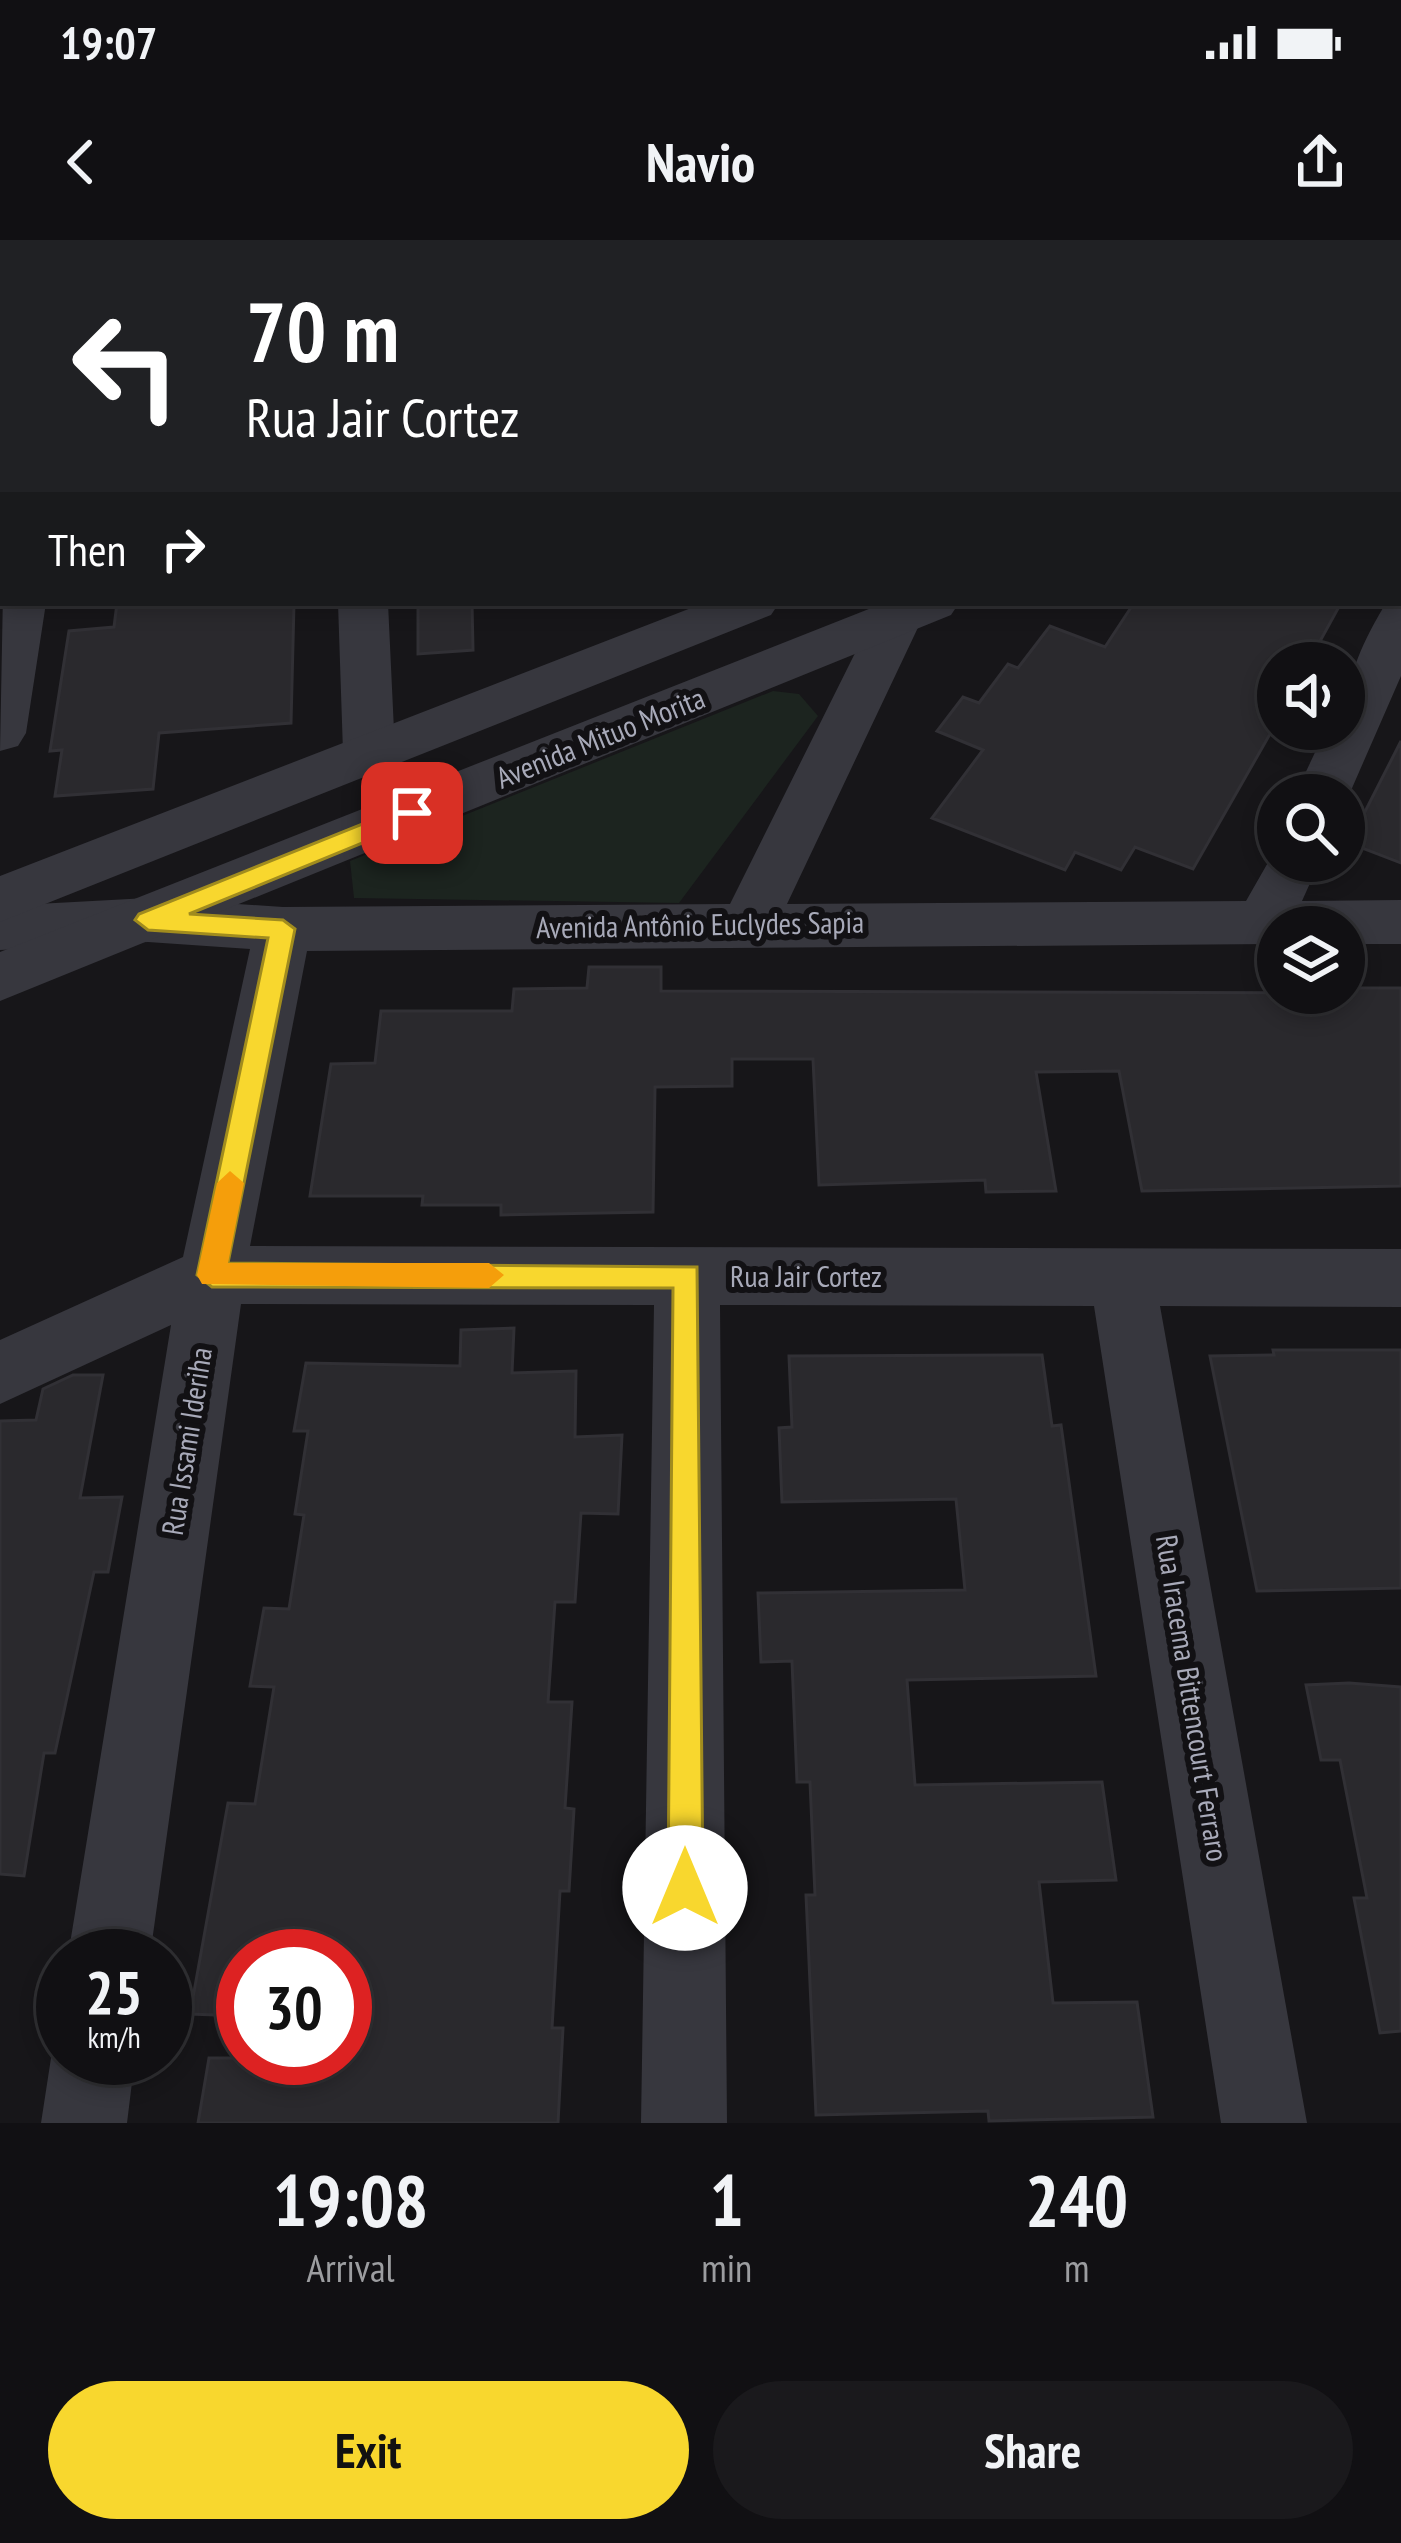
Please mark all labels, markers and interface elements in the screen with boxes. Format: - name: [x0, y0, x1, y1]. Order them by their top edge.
- text: 19:07: [60, 13, 157, 71]
- text: Navio: [646, 127, 755, 197]
- icon: back: [48, 129, 114, 195]
- icon: share: [1287, 129, 1353, 195]
- text: 70 m: [246, 276, 399, 385]
- icon: left: [48, 288, 204, 444]
- text: Rua Jair Cortez: [246, 382, 519, 452]
- icon: right: [150, 516, 216, 582]
- text: Then: [48, 520, 126, 578]
- map controls: [1257, 642, 1365, 1014]
- button: sound: [1257, 642, 1365, 750]
- street label: Avenida Mituo Morita: [490, 677, 710, 797]
- pin: [361, 762, 463, 864]
- button: search: [1257, 774, 1365, 882]
- icon: arrive: [379, 780, 445, 846]
- street label: Avenida Antônio Euclydes Sapia: [536, 902, 864, 946]
- button: layers: [1257, 906, 1365, 1014]
- street label: Rua Jair Cortez: [730, 1256, 882, 1295]
- street label: Rua Issami Ideriha: [152, 1344, 220, 1538]
- street label: Rua Iracema Bittencourt Ferraro: [1148, 1532, 1238, 1864]
- position arrow: [622, 1825, 748, 1951]
- speed limit sign: 30: [216, 1929, 372, 2085]
- text: 25: [85, 1953, 143, 2031]
- text: km/h: [87, 2017, 141, 2056]
- text: 19:08: [273, 2153, 429, 2246]
- text: 1: [710, 2153, 744, 2246]
- text: 240: [1025, 2153, 1128, 2246]
- text: Arrival: [307, 2242, 395, 2293]
- text: min: [701, 2242, 752, 2293]
- text: m: [1064, 2242, 1089, 2293]
- button: Exit: [48, 2381, 689, 2519]
- button: Share: [713, 2381, 1353, 2519]

